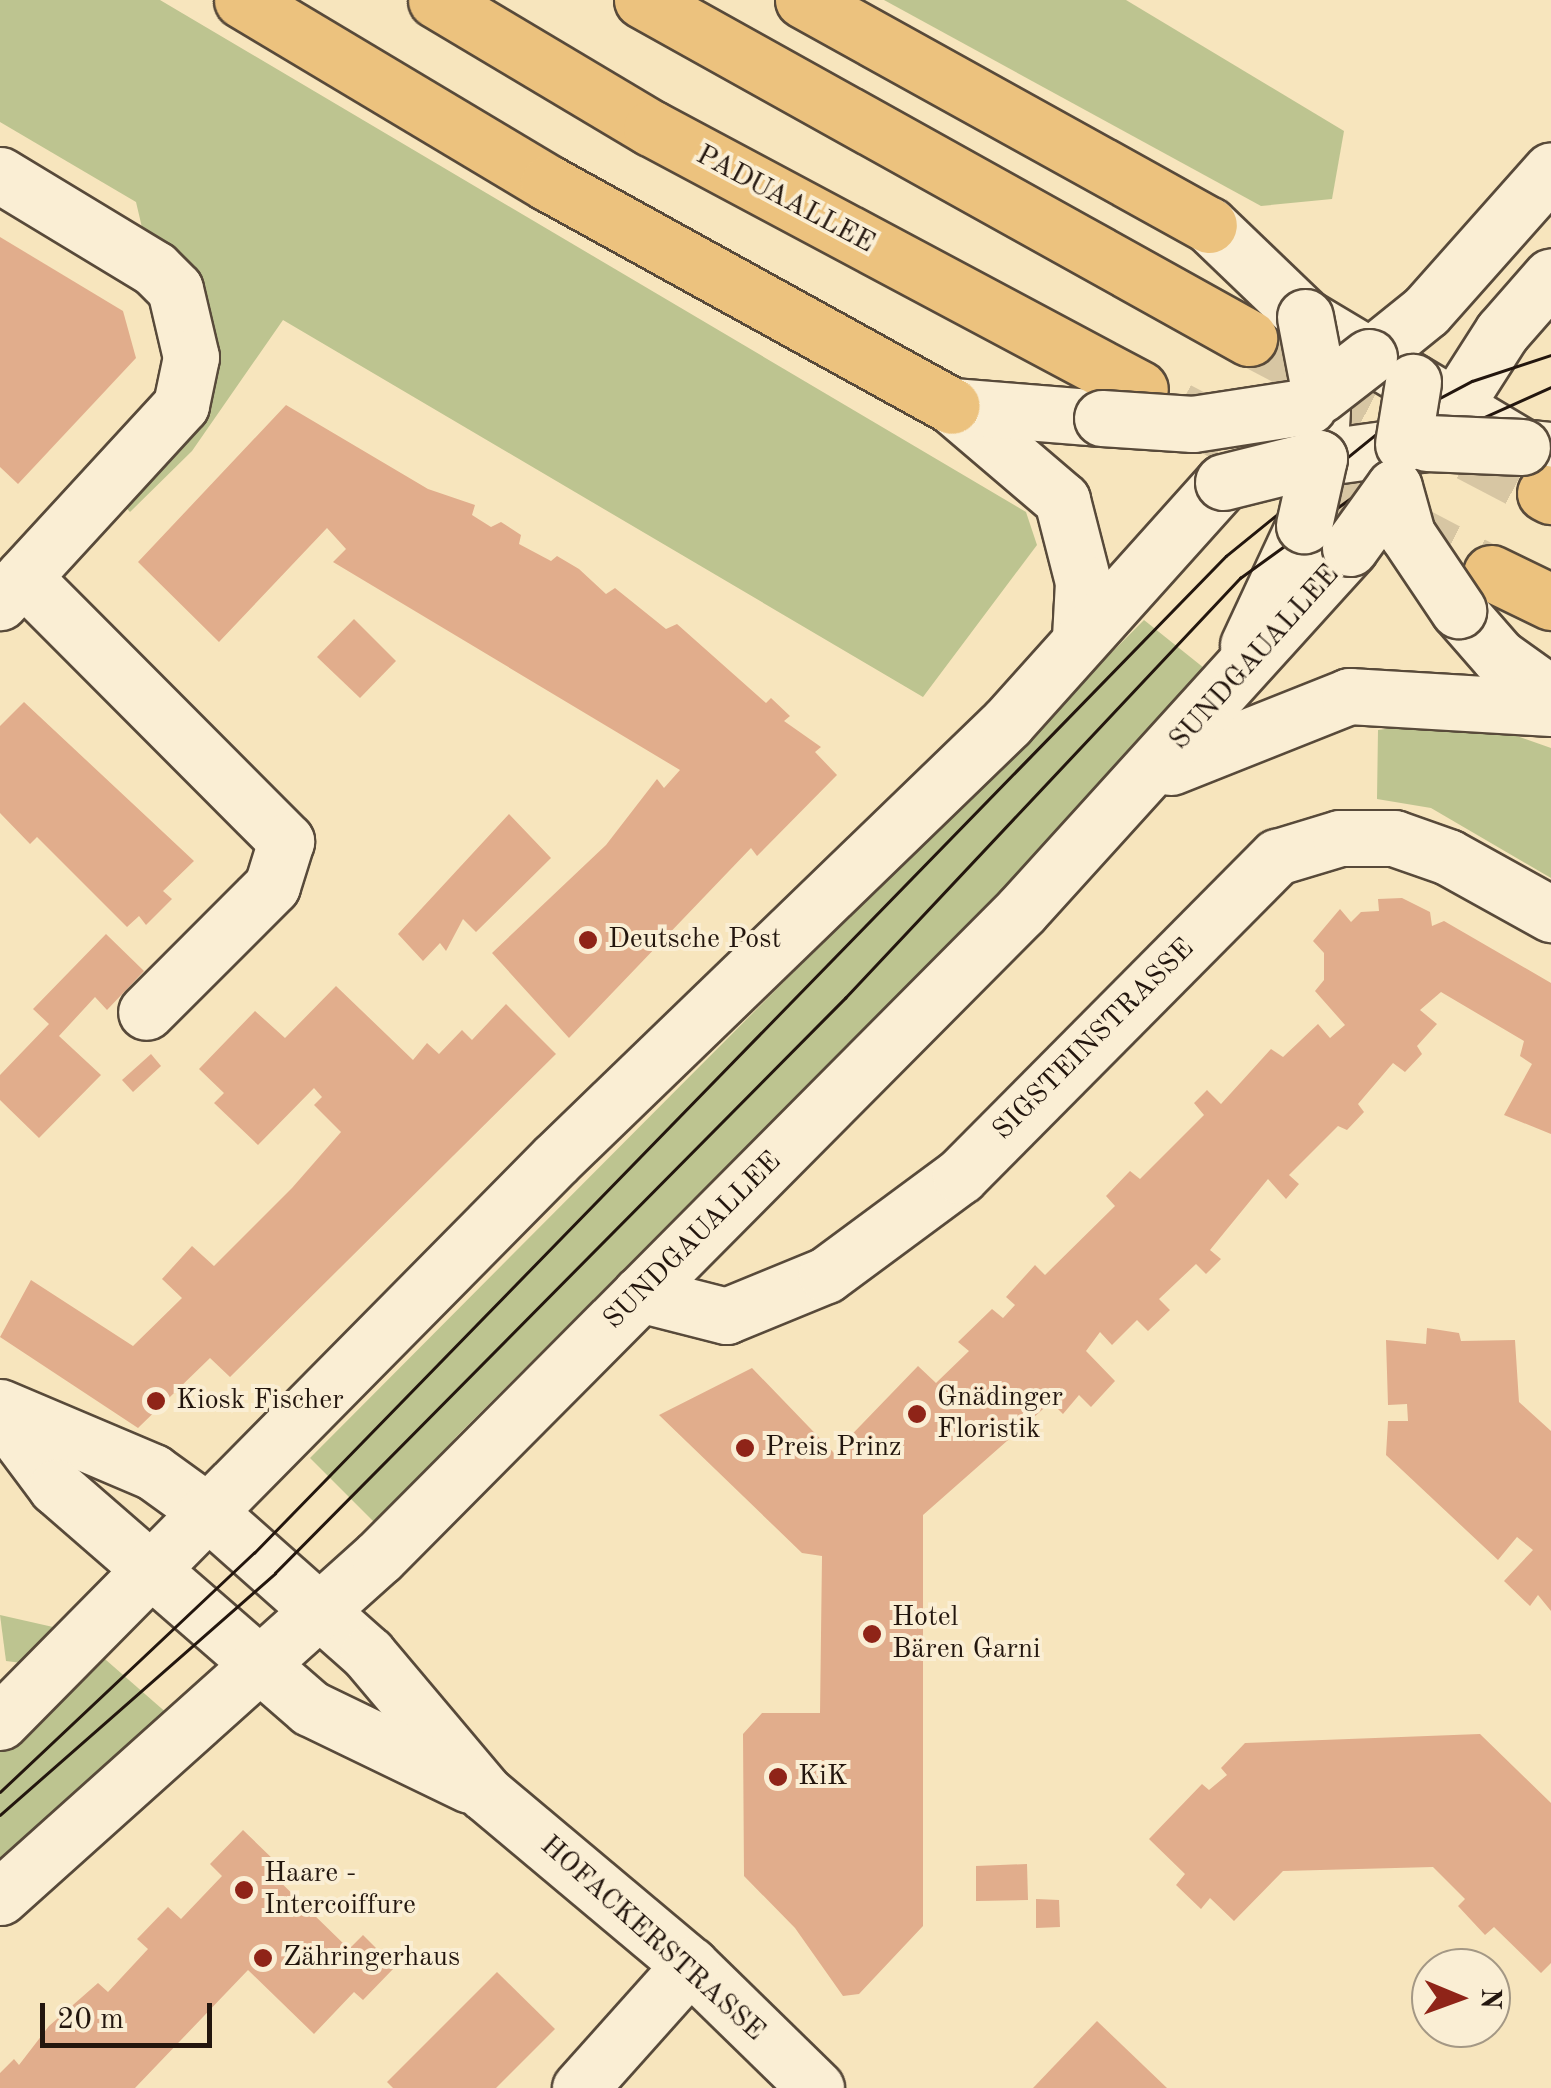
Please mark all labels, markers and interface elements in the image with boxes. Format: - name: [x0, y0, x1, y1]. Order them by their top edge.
- street label: PADUAALLEE: [690, 139, 880, 261]
- street label: SUNDGAUALLEE: [1163, 559, 1347, 757]
- place label: Deutsche Post: [608, 923, 781, 957]
- marker: Deutsche Post: [577, 929, 599, 951]
- street label: SIGSTEINSTRASSE: [986, 932, 1202, 1148]
- street label: SUNDGAUALLEE: [597, 1145, 789, 1337]
- place label: Gnädinger Floristik: [937, 1381, 1063, 1447]
- place label: Kiosk Fischer: [176, 1384, 344, 1418]
- marker: Kiosk Fischer: [145, 1390, 167, 1412]
- marker: Gnädinger Floristik: [906, 1403, 928, 1425]
- place label: Preis Prinz: [765, 1431, 901, 1465]
- marker: Preis Prinz: [734, 1437, 756, 1459]
- place label: Hotel Bären Garni: [892, 1601, 1041, 1667]
- marker: Hotel Bären Garni: [861, 1623, 883, 1645]
- place label: KiK: [798, 1760, 848, 1794]
- marker: KiK: [767, 1766, 789, 1788]
- street label: HOFACKERSTRASSE: [533, 1829, 771, 2049]
- place label: Haare - Intercoiffure: [264, 1857, 416, 1923]
- marker: Haare - Intercoiffure: [233, 1879, 255, 1901]
- place label: Zähringerhaus: [283, 1941, 460, 1975]
- marker: Zähringerhaus: [252, 1947, 274, 1969]
- north arrow: [1411, 1948, 1511, 2048]
- scale bar: [45, 1983, 218, 2045]
- text: N: [1475, 1988, 1503, 2009]
- text: 20 m: [57, 2005, 124, 2035]

